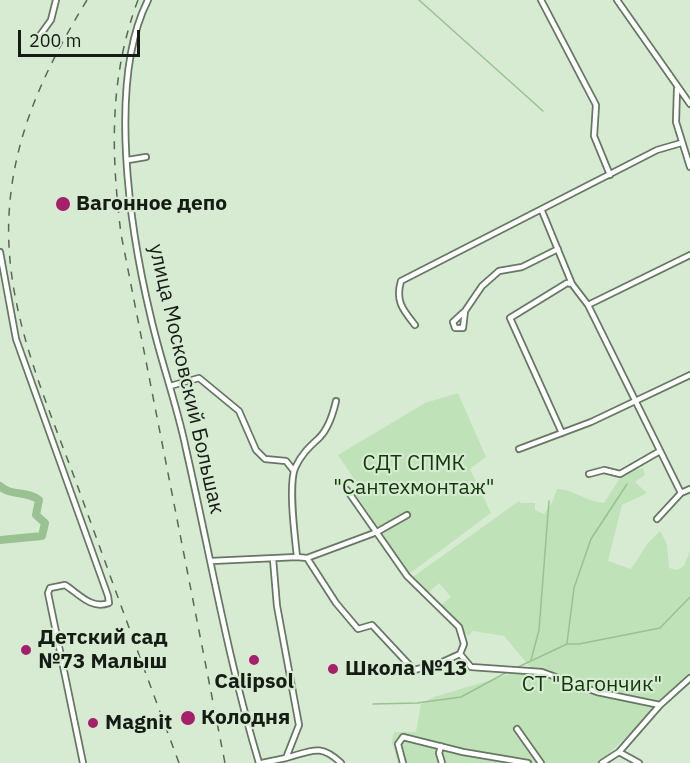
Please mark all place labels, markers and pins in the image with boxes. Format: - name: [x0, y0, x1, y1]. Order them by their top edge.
- place label: Вагонное депо: [76, 191, 227, 217]
- marker: Вагонное депо: [54, 195, 72, 213]
- place label: Детский сад №73 Малыш: [38, 625, 167, 675]
- marker: Детский сад №73 Малыш: [19, 643, 33, 657]
- marker: Сalipsol: [247, 653, 261, 667]
- place label: Школа №13: [345, 656, 468, 682]
- marker: Школа №13: [326, 662, 340, 676]
- place label: Сalipsol: [214, 669, 294, 695]
- place label: Колодня: [201, 705, 290, 731]
- marker: Колодня: [179, 709, 197, 727]
- place label: Magnit: [105, 710, 172, 736]
- marker: Magnit: [86, 716, 100, 730]

